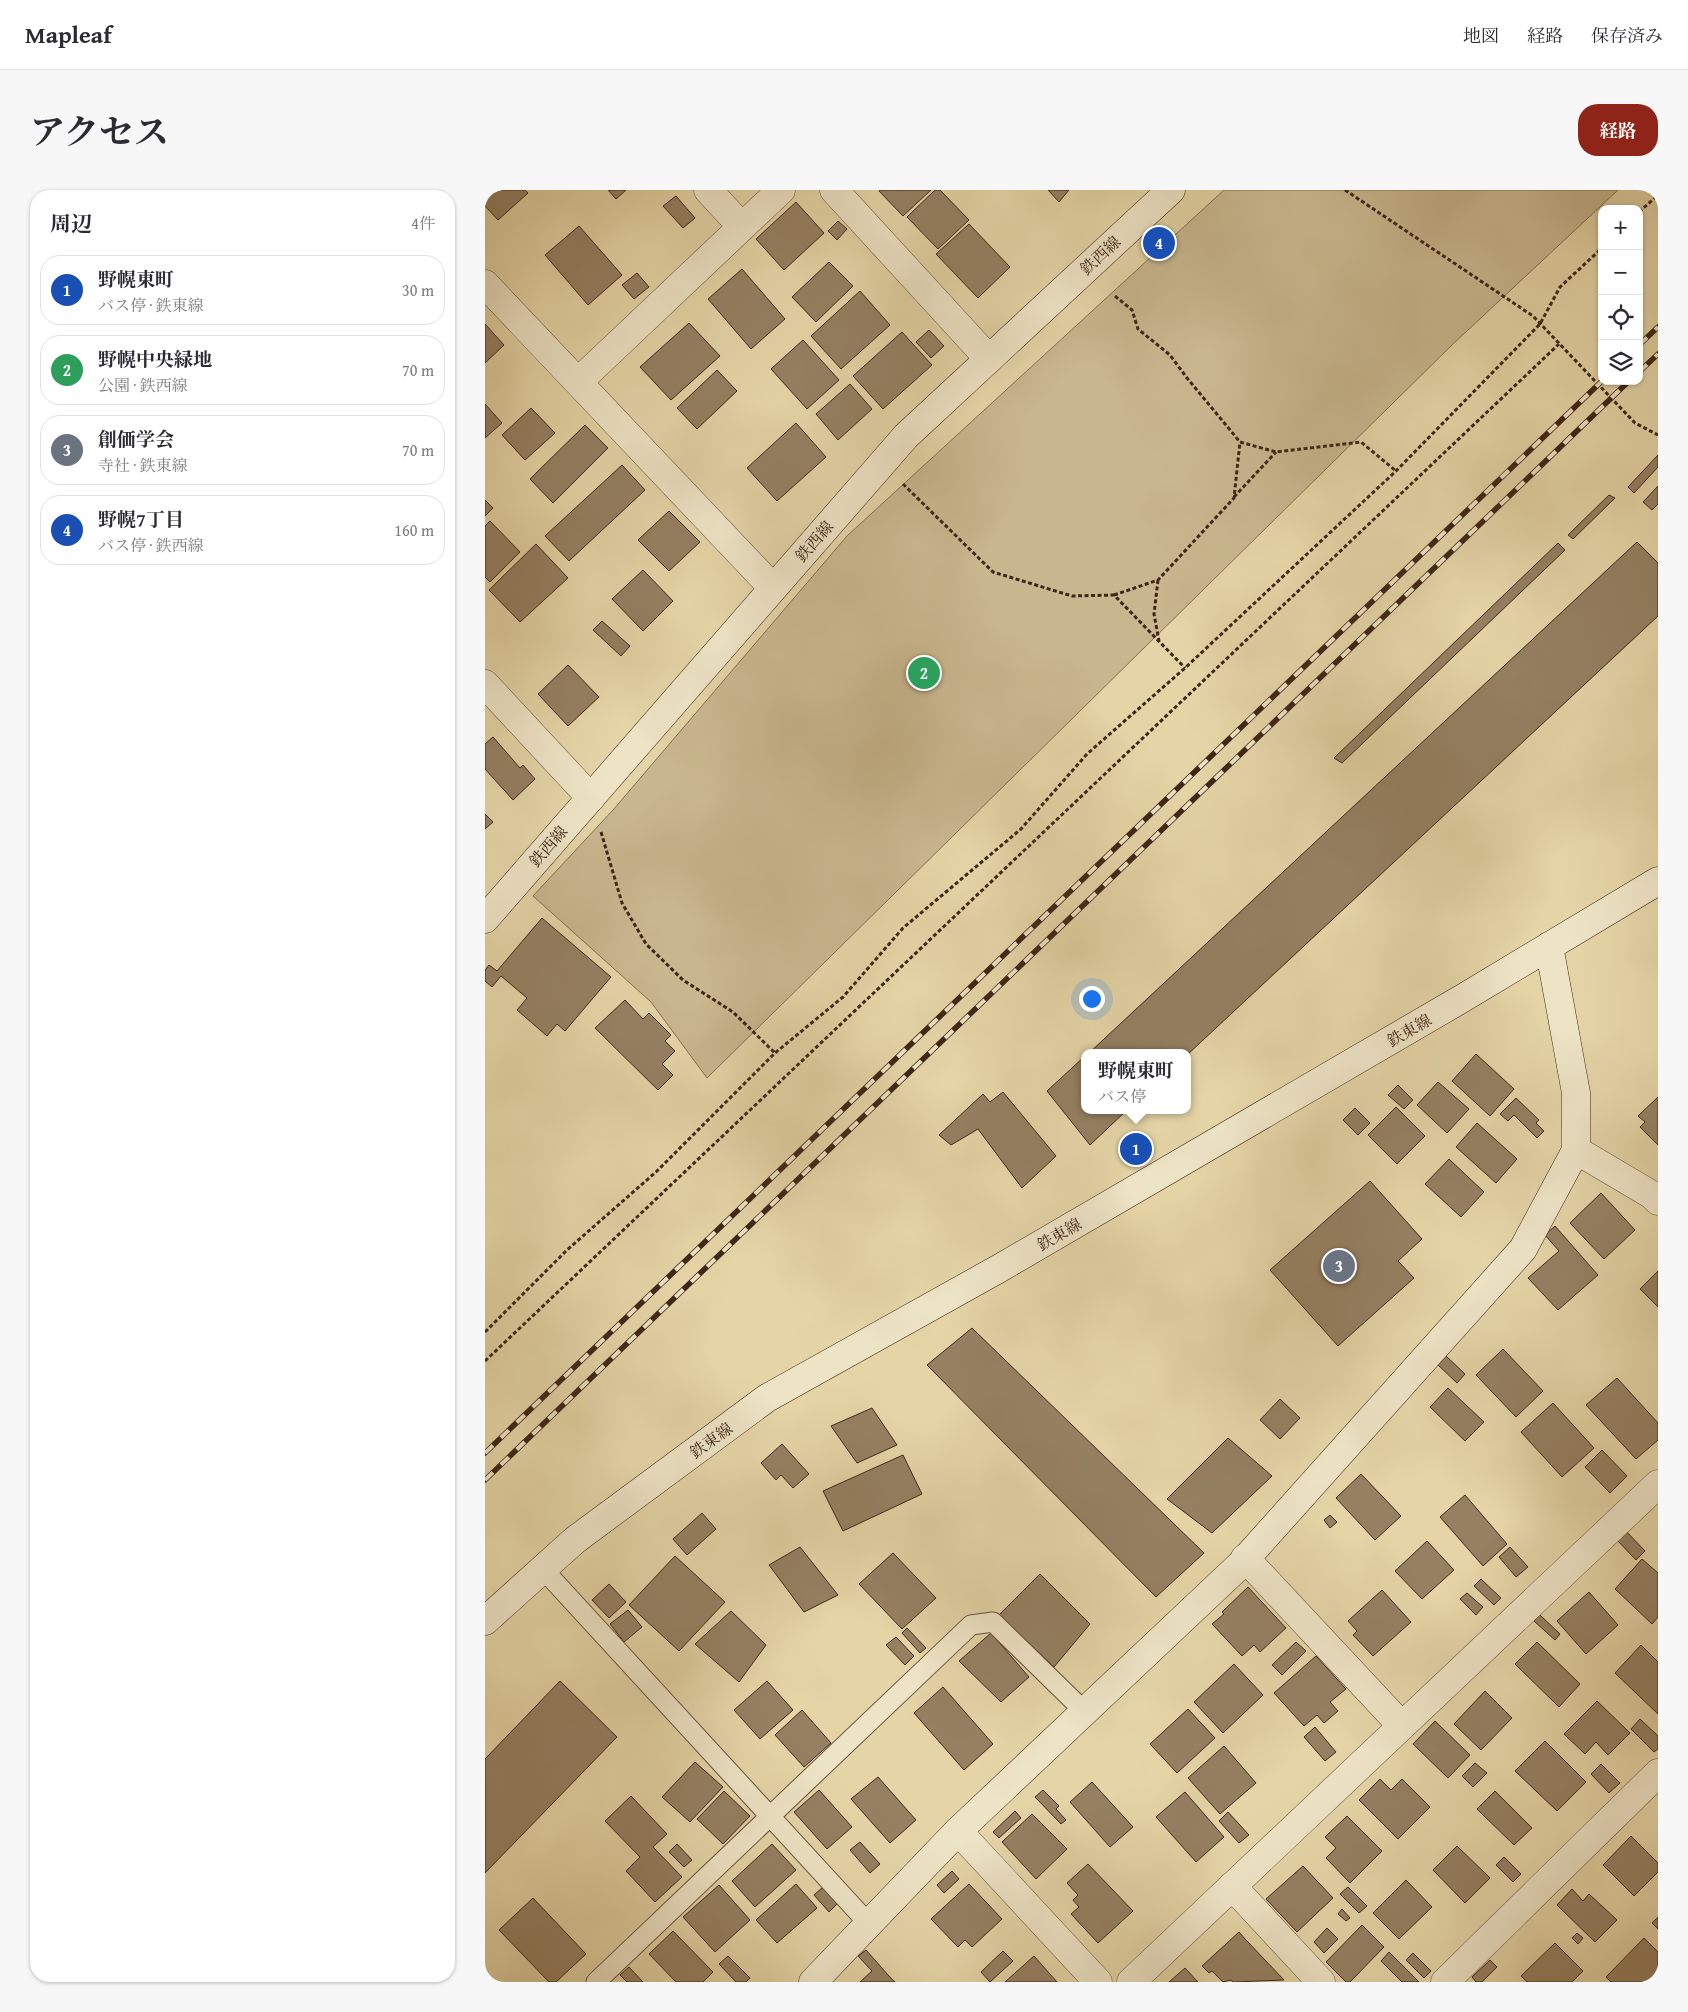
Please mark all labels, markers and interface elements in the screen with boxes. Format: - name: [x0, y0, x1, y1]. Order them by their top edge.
- text: Mapleaf: [25, 17, 112, 52]
- text: 地図: [1463, 22, 1499, 49]
- text: 経路: [1527, 22, 1563, 49]
- text: 保存済み: [1591, 22, 1663, 49]
- button: 経路: [1578, 104, 1658, 156]
- text: アクセス: [30, 106, 169, 157]
- map controls: [1598, 205, 1643, 385]
- button: +: [1598, 205, 1643, 250]
- text: 周辺: [50, 208, 92, 239]
- text: 4件: [411, 211, 435, 235]
- pin: 4: [1143, 224, 1175, 262]
- street label: 鉄西線: [1074, 230, 1126, 281]
- button: −: [1598, 250, 1643, 295]
- text: 野幌東町: [98, 265, 174, 293]
- text: 1: [63, 278, 71, 302]
- text: 30 m: [402, 278, 434, 302]
- text: バス停 · 鉄東線: [98, 293, 204, 317]
- button: locate: [1598, 295, 1643, 340]
- button: layers: [1598, 340, 1643, 385]
- text: 野幌中央緑地: [98, 345, 212, 373]
- text: 2: [63, 358, 71, 382]
- text: 70 m: [402, 358, 434, 382]
- text: 公園 · 鉄西線: [98, 373, 188, 397]
- text: 創価学会: [98, 425, 174, 453]
- text: 3: [63, 438, 71, 462]
- text: 70 m: [402, 438, 434, 462]
- text: 寺社 · 鉄東線: [98, 453, 188, 477]
- text: 野幌7丁目: [98, 505, 184, 533]
- street label: 鉄西線: [789, 515, 839, 568]
- text: 4: [63, 518, 71, 542]
- text: 160 m: [394, 518, 434, 542]
- text: バス停 · 鉄西線: [98, 533, 204, 557]
- pin: 2: [908, 654, 940, 692]
- street label: 鉄西線: [523, 820, 573, 873]
- your location: [1079, 986, 1105, 1012]
- street label: 鉄東線: [1381, 1008, 1436, 1053]
- popup: [1081, 1049, 1191, 1114]
- text: 野幌東町: [1098, 1056, 1174, 1084]
- text: バス停: [1098, 1084, 1146, 1108]
- pin: 1: [1120, 1130, 1152, 1168]
- street label: 鉄東線: [1031, 1212, 1086, 1257]
- pin: 3: [1323, 1247, 1355, 1285]
- street label: 鉄東線: [684, 1416, 737, 1464]

